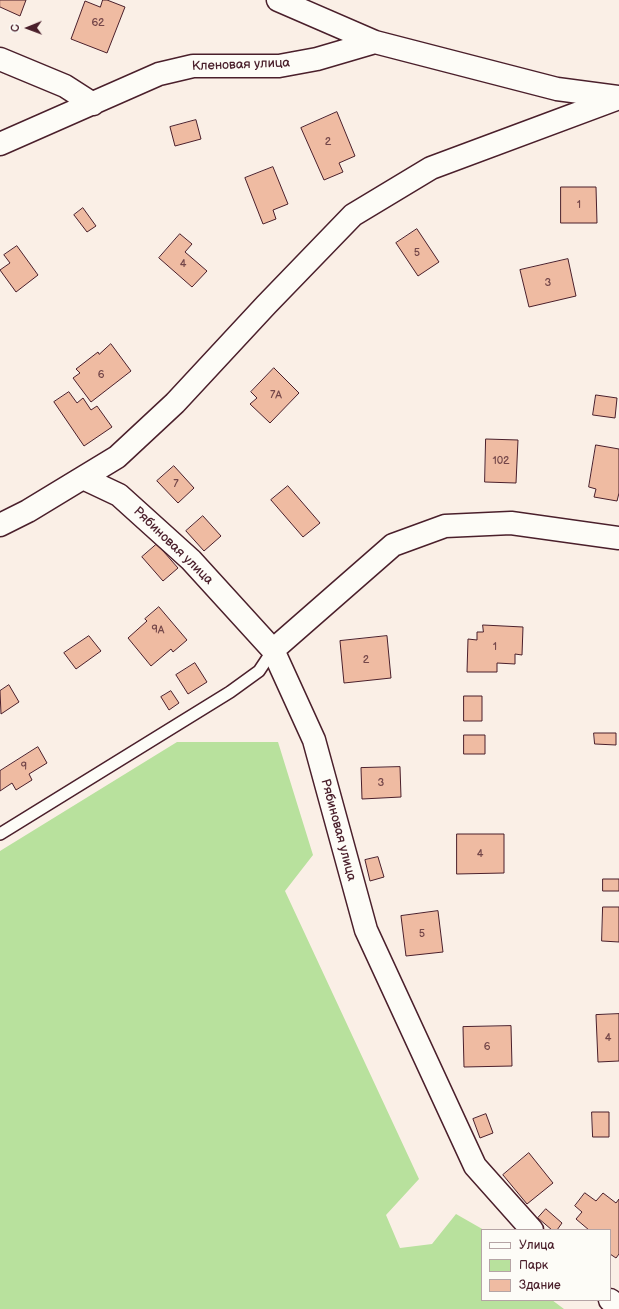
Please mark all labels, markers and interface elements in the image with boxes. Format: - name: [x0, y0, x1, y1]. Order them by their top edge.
- north arrow: [8, 8, 48, 48]
- house number: 62: [91, 16, 105, 30]
- text: С: [9, 24, 22, 32]
- street label: Кленовая улица: [192, 55, 290, 75]
- house number: 2: [325, 135, 331, 149]
- house number: 1: [577, 198, 581, 212]
- house number: 5: [414, 246, 420, 260]
- house number: 4: [180, 257, 186, 271]
- house number: 3: [545, 276, 551, 290]
- house number: 6: [98, 368, 104, 382]
- house number: 7А: [270, 388, 282, 402]
- house number: 102: [492, 454, 510, 468]
- house number: 7: [173, 477, 179, 491]
- street label: Рябиновая улица: [130, 504, 216, 588]
- house number: 9А: [151, 623, 165, 637]
- house number: 1: [493, 640, 497, 654]
- house number: 2: [363, 653, 369, 667]
- house number: 9: [21, 760, 27, 774]
- house number: 3: [378, 776, 384, 790]
- street label: Рябиновая улица: [317, 777, 359, 883]
- house number: 4: [477, 847, 483, 861]
- house number: 5: [419, 927, 425, 941]
- house number: 4: [605, 1031, 611, 1045]
- house number: 6: [484, 1040, 490, 1054]
- legend: [481, 1229, 611, 1301]
- text: Улица: [519, 1238, 555, 1253]
- text: Парк: [519, 1258, 548, 1273]
- text: Здание: [519, 1278, 561, 1293]

